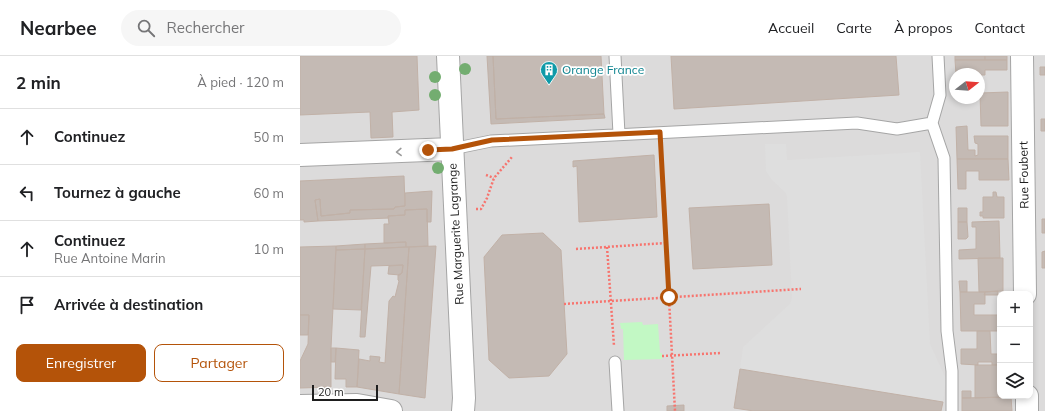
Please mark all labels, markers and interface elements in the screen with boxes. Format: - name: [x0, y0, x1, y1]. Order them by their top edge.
- search box: [121, 10, 401, 46]
- text: Nearbee: [20, 16, 97, 40]
- icon: search: [135, 17, 157, 39]
- text: Rechercher: [167, 18, 245, 37]
- text: Accueil: [768, 19, 814, 37]
- text: Carte: [836, 19, 872, 37]
- text: À propos: [894, 19, 953, 37]
- text: Contact: [975, 19, 1025, 37]
- building icon: Orange France: [539, 60, 559, 85]
- place label: Orange France: [562, 62, 644, 77]
- north arrow: [949, 68, 985, 104]
- text: 2 min: [16, 72, 61, 93]
- text: À pied · 120 m: [197, 74, 284, 90]
- icon: ahead: [16, 126, 38, 148]
- text: Continuez: [54, 127, 125, 146]
- text: 50 m: [254, 129, 284, 145]
- route end: [419, 141, 437, 159]
- street label: Rue Foubert: [1015, 141, 1032, 209]
- one-way arrow: [396, 147, 402, 156]
- street label: Rue Marguerite Lagrange: [444, 163, 467, 305]
- icon: left: [16, 182, 38, 204]
- text: Tournez à gauche: [54, 183, 181, 202]
- text: 60 m: [254, 185, 284, 201]
- text: Continuez: [54, 231, 125, 250]
- icon: ahead: [16, 238, 38, 260]
- text: 10 m: [254, 241, 284, 257]
- text: Rue Antoine Marin: [54, 250, 166, 266]
- route start: [660, 288, 678, 306]
- map controls: [997, 291, 1033, 399]
- button: +: [997, 291, 1033, 327]
- icon: arrive: [16, 294, 38, 316]
- text: Arrivée à destination: [54, 295, 203, 314]
- button: −: [997, 327, 1033, 363]
- button: Enregistrer: [16, 344, 146, 382]
- button: Partager: [154, 344, 284, 382]
- button: layers: [997, 363, 1033, 399]
- scale bar: [312, 383, 378, 402]
- text: 20 m: [318, 385, 344, 399]

